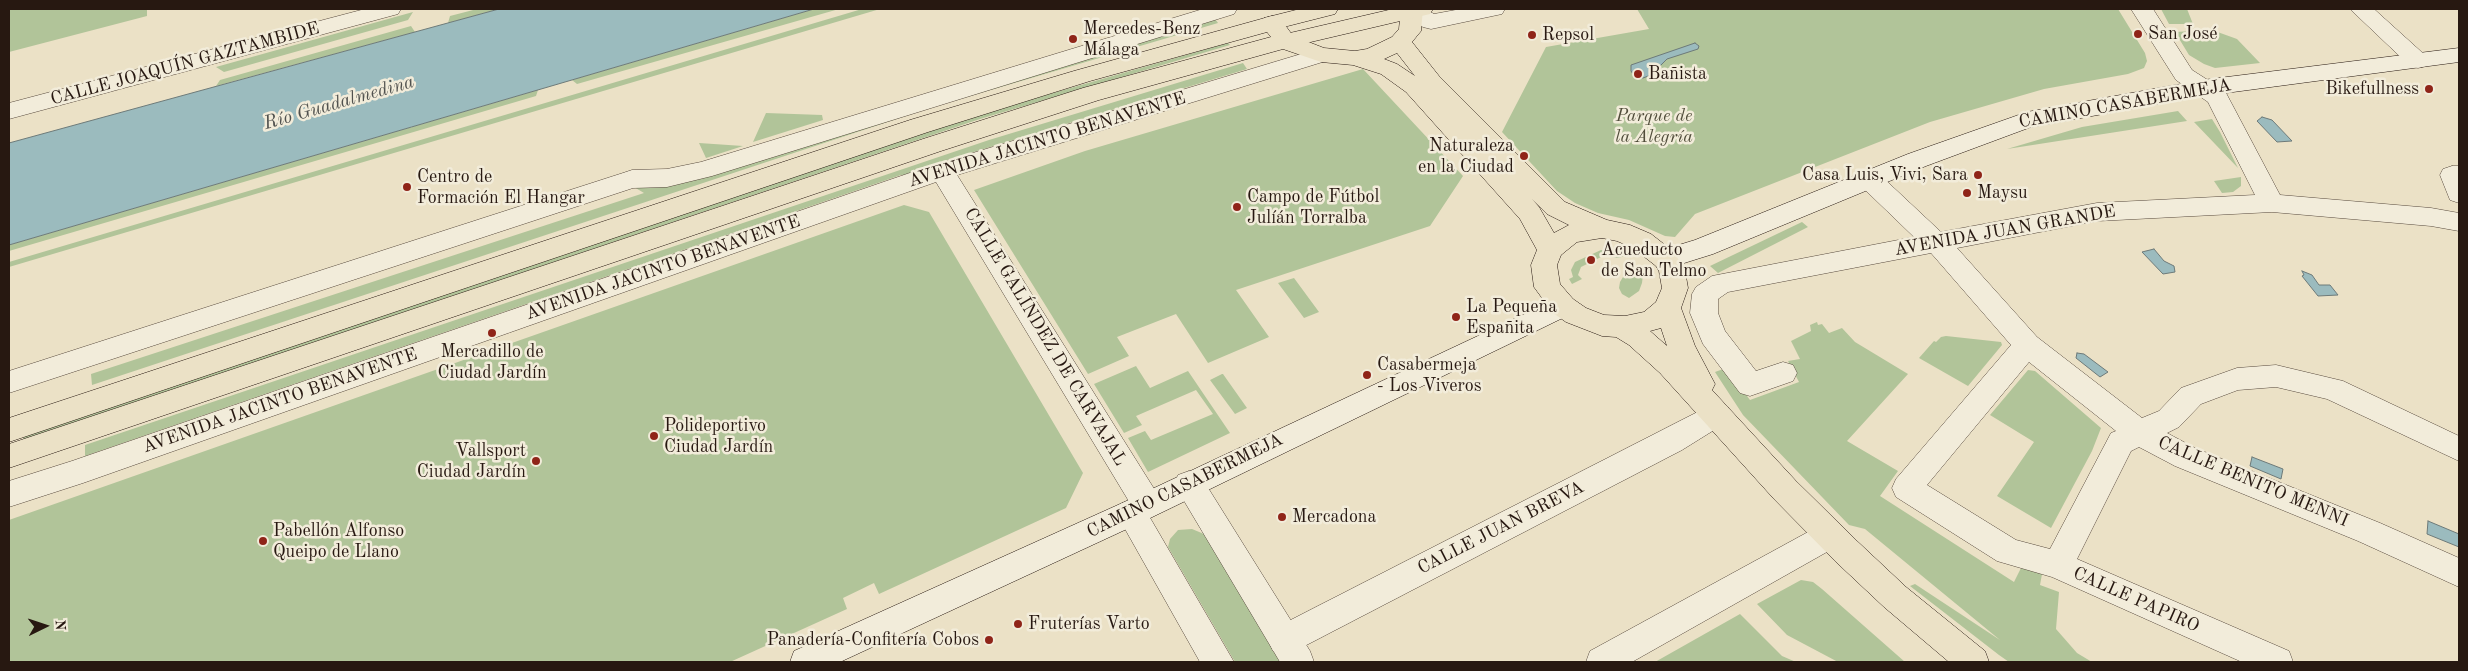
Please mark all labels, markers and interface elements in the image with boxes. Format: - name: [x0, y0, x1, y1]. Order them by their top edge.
- street label: CALLE JOAQUÍN GAZTAMBIDE: [48, 18, 322, 110]
- place label: Mercedes-Benz Málaga: [1083, 18, 1200, 60]
- place label: San José: [2148, 23, 2218, 45]
- place label: Repsol: [1542, 24, 1594, 46]
- marker: San José: [2132, 28, 2144, 40]
- marker: Repsol: [1526, 29, 1538, 41]
- marker: Mercedes-Benz Málaga: [1067, 33, 1079, 45]
- place label: Bañista: [1648, 63, 1707, 85]
- marker: Bañista: [1632, 68, 1644, 80]
- water label: Río Guadalmedina: [261, 71, 417, 135]
- street label: CAMINO CASABERMEJA: [2017, 75, 2233, 133]
- place label: Bikefullness: [2325, 78, 2419, 100]
- marker: Bikefullness: [2423, 83, 2435, 95]
- street label: AVENIDA JACINTO BENAVENTE: [906, 87, 1188, 193]
- park label: Parque de la Alegría: [1615, 105, 1693, 148]
- place label: Naturaleza en la Ciudad: [1418, 135, 1514, 178]
- marker: Naturaleza en la Ciudad: [1518, 150, 1530, 162]
- place label: Casa Luis, Vivi, Sara: [1802, 164, 1968, 186]
- place label: Centro de Formación El Hangar: [417, 166, 585, 208]
- marker: Casa Luis, Vivi, Sara: [1972, 169, 1984, 181]
- marker: Centro de Formación El Hangar: [401, 181, 413, 193]
- place label: Maysu: [1977, 182, 2028, 204]
- place label: Campo de Fútbol Julíán Torralba: [1247, 186, 1379, 228]
- marker: Maysu: [1961, 187, 1973, 199]
- marker: Campo de Fútbol Julíán Torralba: [1231, 201, 1243, 213]
- street label: AVENIDA JUAN GRANDE: [1893, 201, 2117, 261]
- street label: CALLE GALÍNDEZ DE CARVAJAL: [959, 204, 1131, 470]
- street label: AVENIDA JACINTO BENAVENTE: [523, 211, 803, 325]
- place label: Acueducto de San Telmo: [1601, 239, 1707, 282]
- marker: Acueducto de San Telmo: [1585, 254, 1597, 266]
- place label: La Pequeña Españita: [1466, 296, 1557, 338]
- marker: La Pequeña Españita: [1450, 311, 1462, 323]
- marker: Mercadillo de Ciudad Jardín: [486, 327, 498, 339]
- place label: Mercadillo de Ciudad Jardín: [437, 341, 547, 384]
- street label: AVENIDA JACINTO BENAVENTE: [140, 344, 420, 458]
- place label: Casabermeja - Los Viveros: [1377, 354, 1482, 396]
- marker: Casabermeja - Los Viveros: [1361, 369, 1373, 381]
- place label: Polideportivo Ciudad Jardín: [664, 415, 773, 458]
- street label: CAMINO CASABERMEJA: [1083, 429, 1287, 543]
- marker: Polideportivo Ciudad Jardín: [648, 430, 660, 442]
- street label: CALLE BENITO MENNI: [2154, 432, 2352, 532]
- place label: Vallsport Ciudad Jardín: [417, 440, 526, 482]
- marker: Vallsport Ciudad Jardín: [530, 455, 542, 467]
- street label: CALLE JUAN BREVA: [1414, 477, 1588, 579]
- place label: Mercadona: [1292, 506, 1376, 528]
- marker: Mercadona: [1276, 511, 1288, 523]
- place label: Pabellón Alfonso Queipo de Llano: [273, 520, 404, 562]
- marker: Pabellón Alfonso Queipo de Llano: [257, 535, 269, 547]
- street label: CALLE PAPIRO: [2069, 562, 2203, 638]
- north arrow: [20, 601, 70, 651]
- place label: Fruterías Varto: [1028, 613, 1150, 635]
- marker: Fruterías Varto: [1012, 618, 1024, 630]
- text: N: [53, 619, 67, 631]
- place label: Panadería-Confitería Cobos: [767, 629, 979, 651]
- marker: Panadería-Confitería Cobos: [983, 634, 995, 646]

